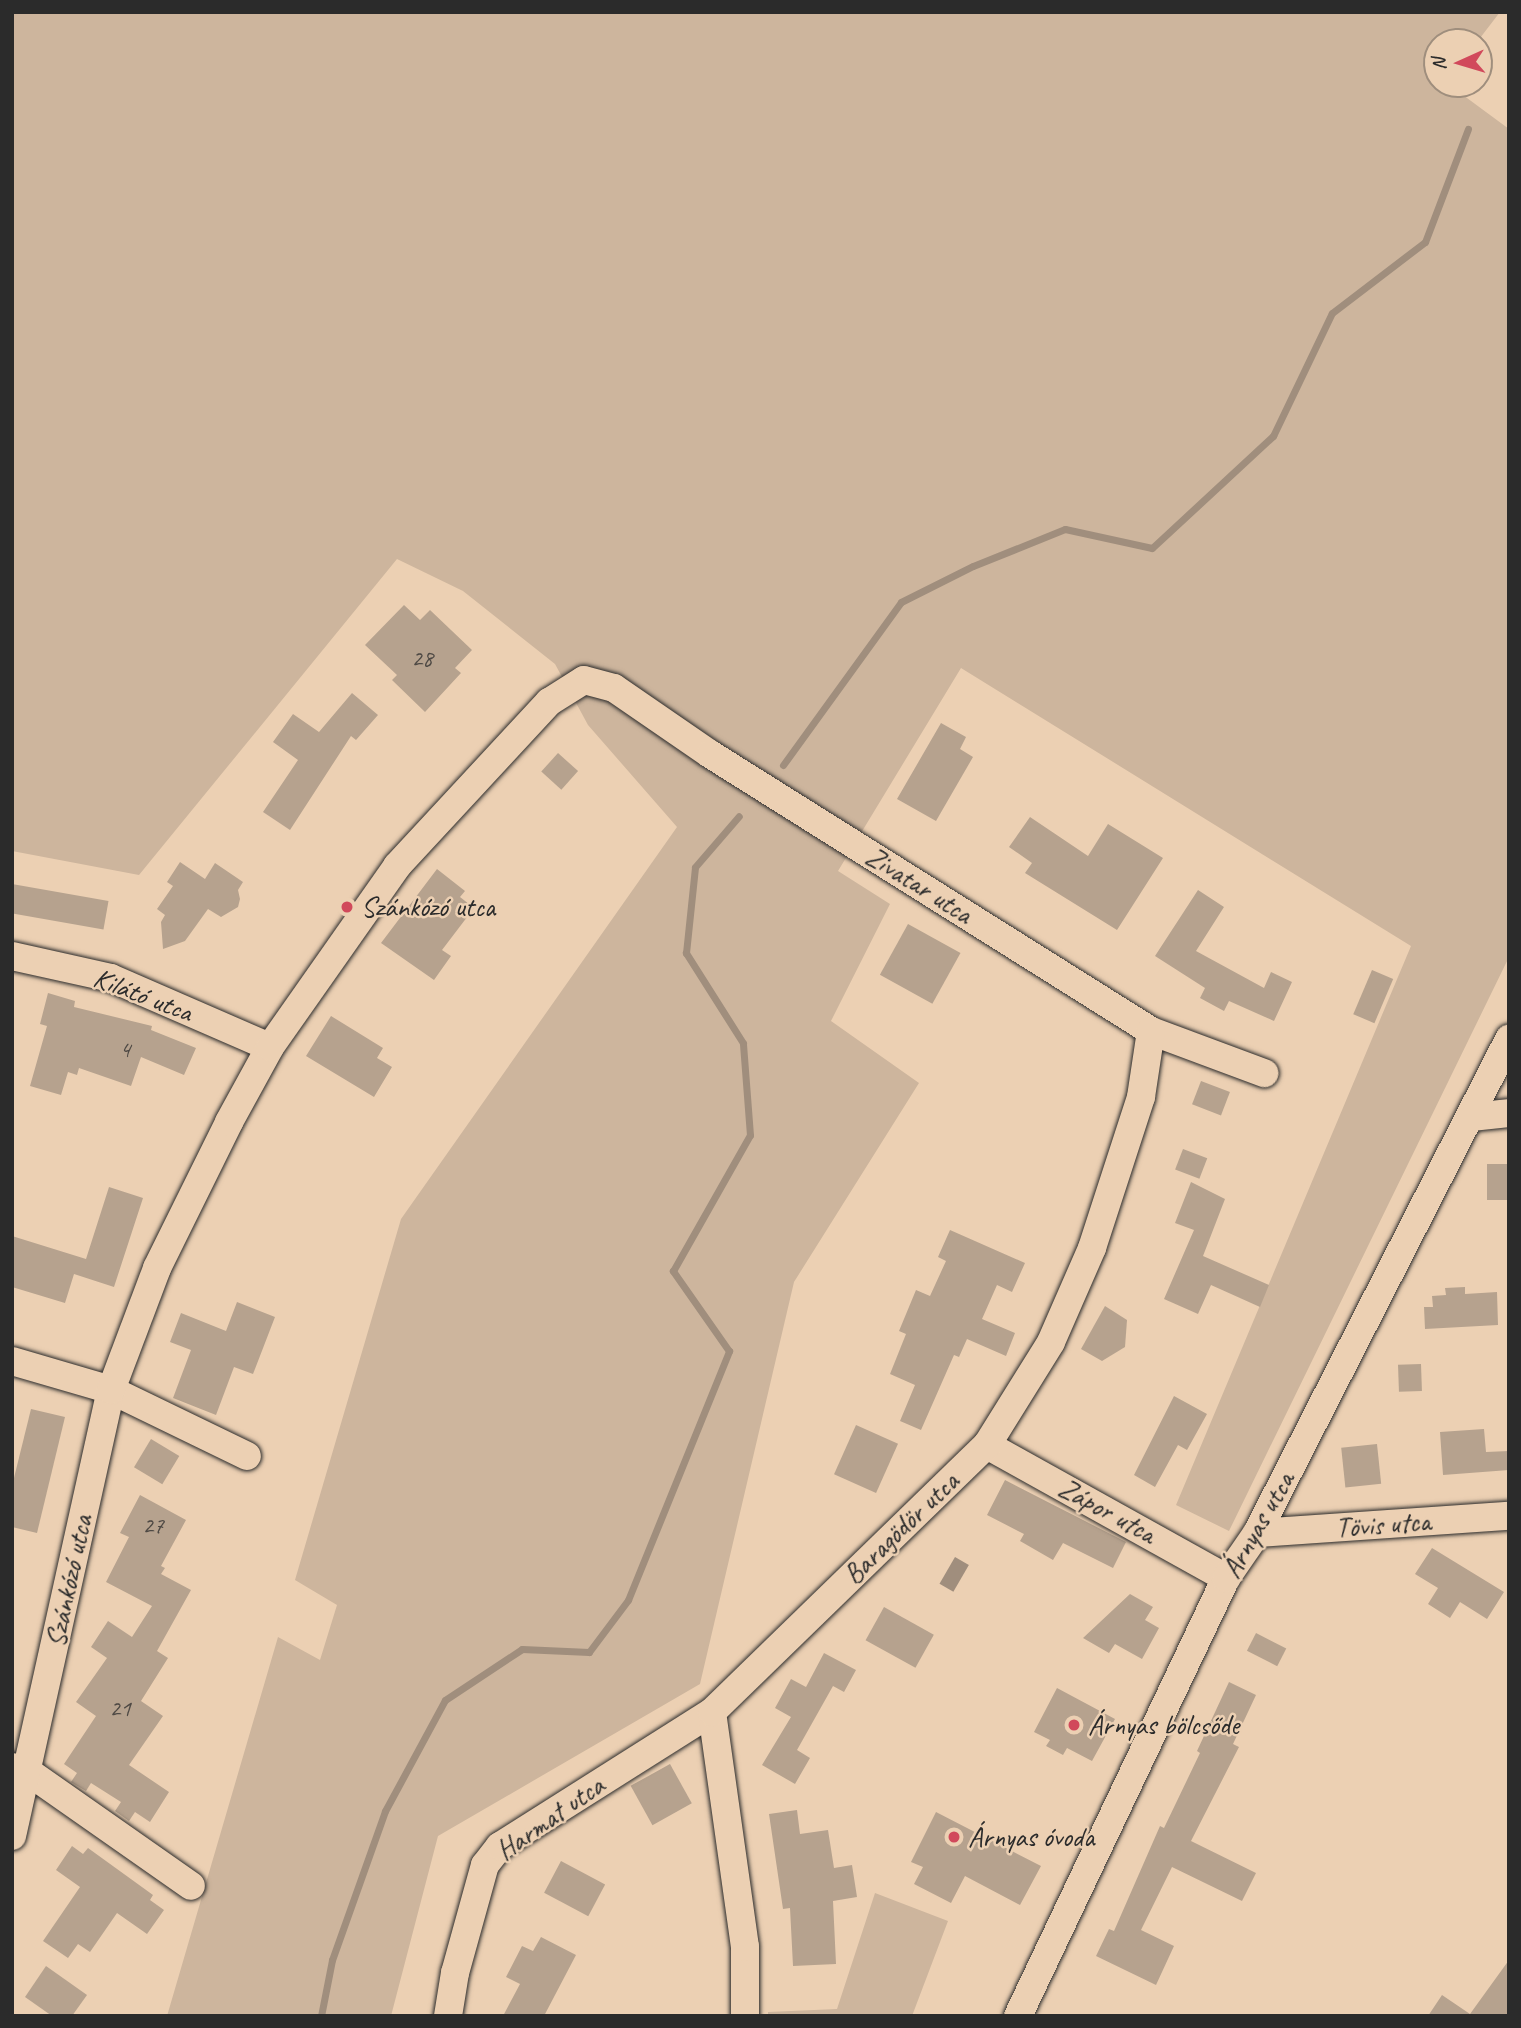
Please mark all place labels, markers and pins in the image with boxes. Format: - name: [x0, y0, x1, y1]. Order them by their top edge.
- place label: Szánkózó utca: [361, 890, 495, 924]
- marker: Szánkózó utca: [339, 899, 355, 915]
- place label: Árnyas bölcsőde: [1088, 1708, 1239, 1742]
- marker: Árnyas bölcsőde: [1066, 1717, 1082, 1733]
- place label: Árnyas óvoda: [968, 1820, 1094, 1854]
- marker: Árnyas óvoda: [946, 1829, 962, 1845]

